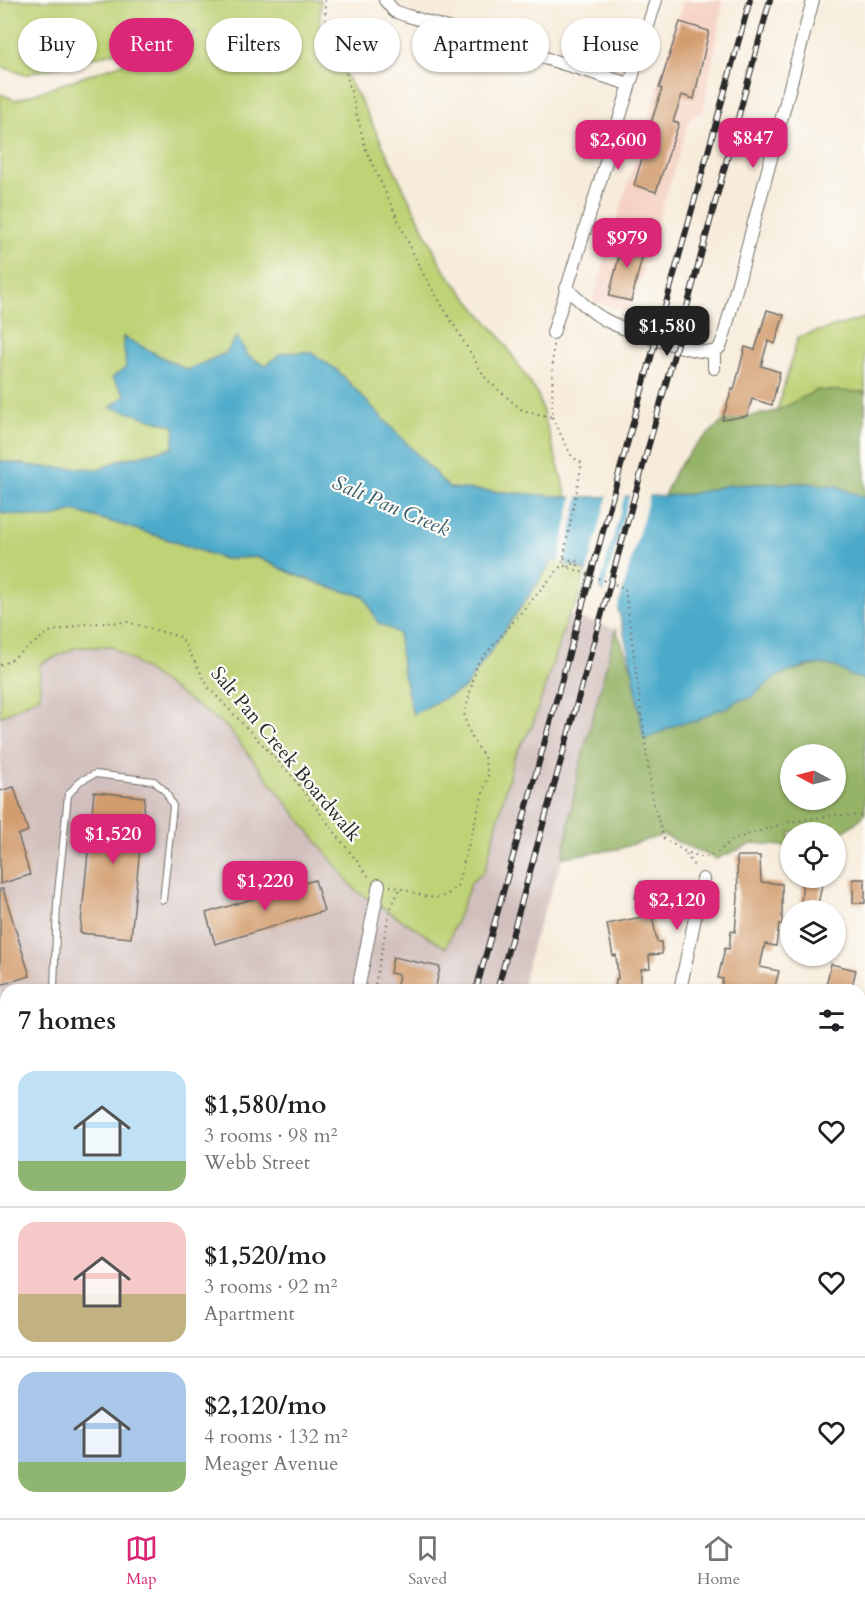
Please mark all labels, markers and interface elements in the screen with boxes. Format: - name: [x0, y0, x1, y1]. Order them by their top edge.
- chip: Buy: [18, 18, 97, 72]
- chip: Rent: [109, 18, 194, 72]
- chip: Filters: [206, 18, 302, 72]
- chip: New: [314, 18, 400, 72]
- chip: Apartment: [412, 18, 549, 72]
- chip: House: [561, 18, 660, 72]
- pin: $847: [717, 118, 789, 169]
- pin: $2,600: [569, 120, 667, 171]
- text: $847: [733, 124, 773, 151]
- text: $2,600: [589, 126, 647, 153]
- pin: $979: [591, 218, 663, 269]
- text: $979: [607, 224, 647, 251]
- pin: $1,580: [618, 306, 716, 357]
- text: $1,580: [638, 312, 696, 339]
- water label: Salt Pan Creek: [328, 468, 455, 544]
- street label: Salt Pan Creek Boardwalk: [205, 661, 368, 848]
- north arrow: [780, 744, 846, 810]
- map controls: [780, 744, 846, 966]
- pin: $1,520: [64, 814, 162, 865]
- text: $1,520: [84, 820, 142, 847]
- button: locate: [780, 822, 846, 888]
- pin: $1,220: [216, 861, 314, 912]
- text: $1,220: [236, 867, 294, 894]
- pin: $2,120: [628, 880, 726, 931]
- text: $2,120: [648, 886, 706, 913]
- button: layers: [780, 900, 846, 966]
- text: 7 homes: [18, 1003, 116, 1038]
- icon: filters: [815, 1004, 848, 1037]
- text: $1,580/mo: [204, 1087, 327, 1122]
- icon: home: [66, 1095, 138, 1167]
- icon: heart: [815, 1115, 848, 1148]
- text: 3 rooms · 98 m²: [204, 1122, 337, 1149]
- text: Webb Street: [204, 1149, 310, 1176]
- text: $1,520/mo: [204, 1238, 327, 1273]
- icon: home: [66, 1246, 138, 1318]
- icon: heart: [815, 1266, 848, 1299]
- text: 3 rooms · 92 m²: [204, 1273, 337, 1300]
- text: Apartment: [204, 1300, 295, 1327]
- text: $2,120/mo: [204, 1388, 327, 1423]
- icon: home: [66, 1396, 138, 1468]
- icon: heart: [815, 1416, 848, 1449]
- text: 4 rooms · 132 m²: [204, 1423, 348, 1450]
- text: Meager Avenue: [204, 1450, 338, 1477]
- tab: Map: [125, 1532, 158, 1590]
- tab: Saved: [408, 1532, 447, 1590]
- tab: Home: [697, 1532, 740, 1590]

